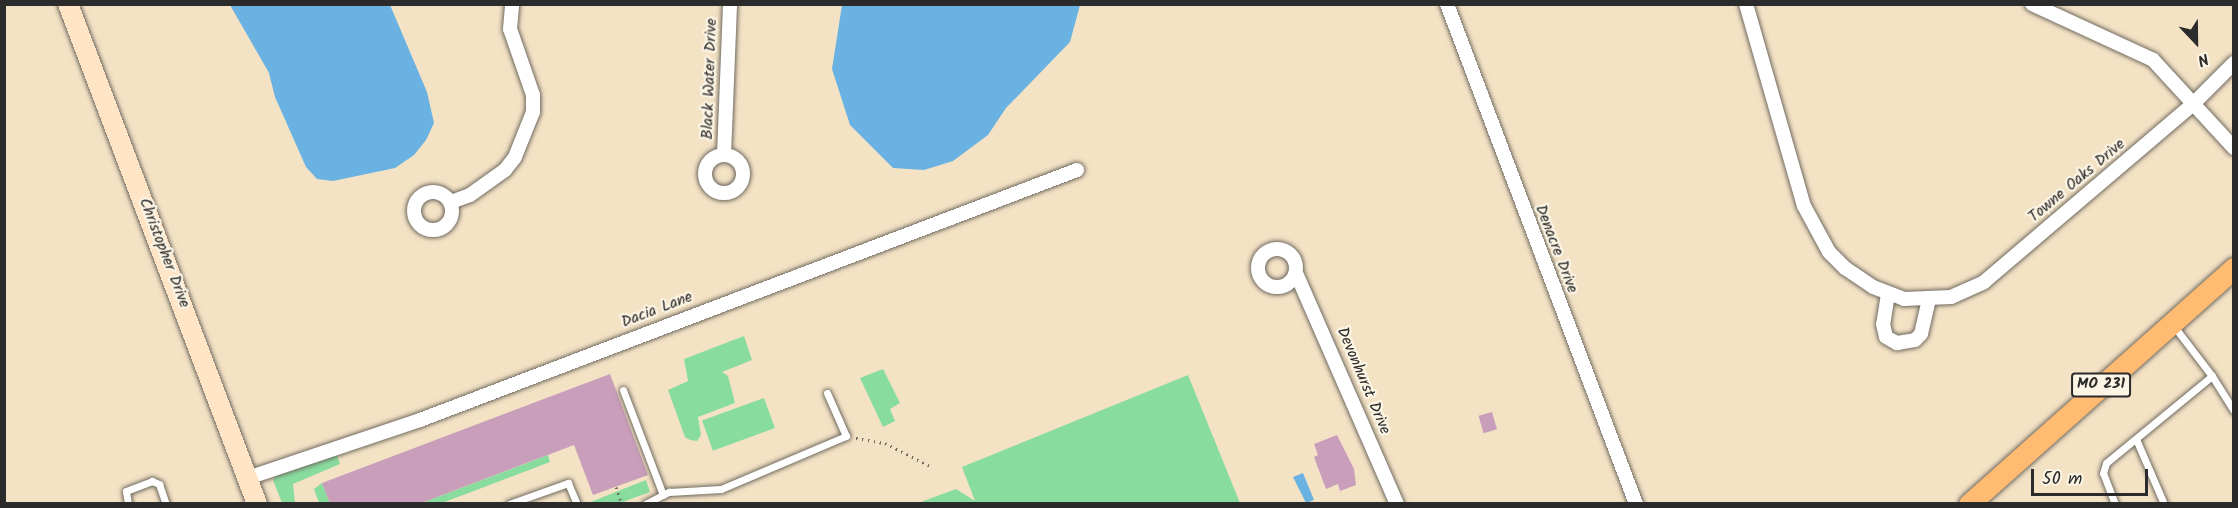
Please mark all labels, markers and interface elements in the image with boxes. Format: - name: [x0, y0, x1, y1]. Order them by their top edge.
- north arrow: [2166, 12, 2226, 72]
- street label: Black Water Drive: [698, 18, 722, 140]
- text: N: [2194, 46, 2212, 73]
- street label: Towne Oaks Drive: [2025, 135, 2129, 227]
- street label: Christopher Drive: [134, 195, 194, 311]
- street label: Denacre Drive: [1530, 202, 1582, 296]
- street label: Dacia Lane: [619, 288, 695, 332]
- street label: Devonhurst Drive: [1332, 325, 1394, 437]
- road number: MO 231: [2071, 373, 2131, 397]
- scale bar: [2034, 457, 2151, 495]
- text: 50 m: [2042, 465, 2082, 494]

